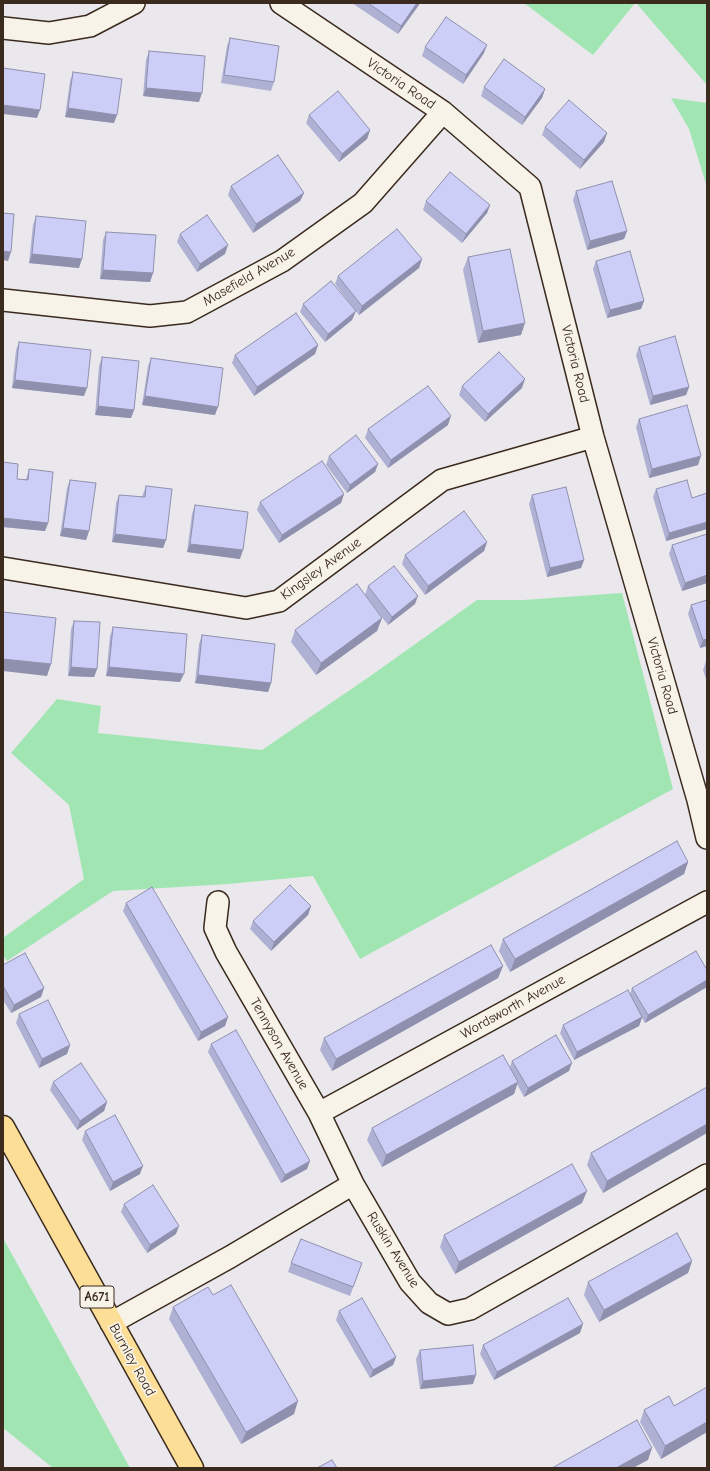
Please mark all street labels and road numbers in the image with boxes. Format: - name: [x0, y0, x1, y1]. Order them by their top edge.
- street label: Victoria Road: [363, 55, 439, 113]
- street label: Masefield Avenue: [200, 244, 298, 310]
- street label: Victoria Road: [557, 323, 593, 405]
- street label: Kingsley Avenue: [277, 534, 365, 604]
- street label: Victoria Road: [643, 636, 681, 716]
- street label: Wordsworth Avenue: [458, 971, 568, 1043]
- street label: Tennyson Avenue: [246, 995, 312, 1093]
- street label: Ruskin Avenue: [363, 1209, 423, 1291]
- road number: A671: [80, 1286, 114, 1308]
- street label: Burnley Road: [105, 1321, 159, 1399]

